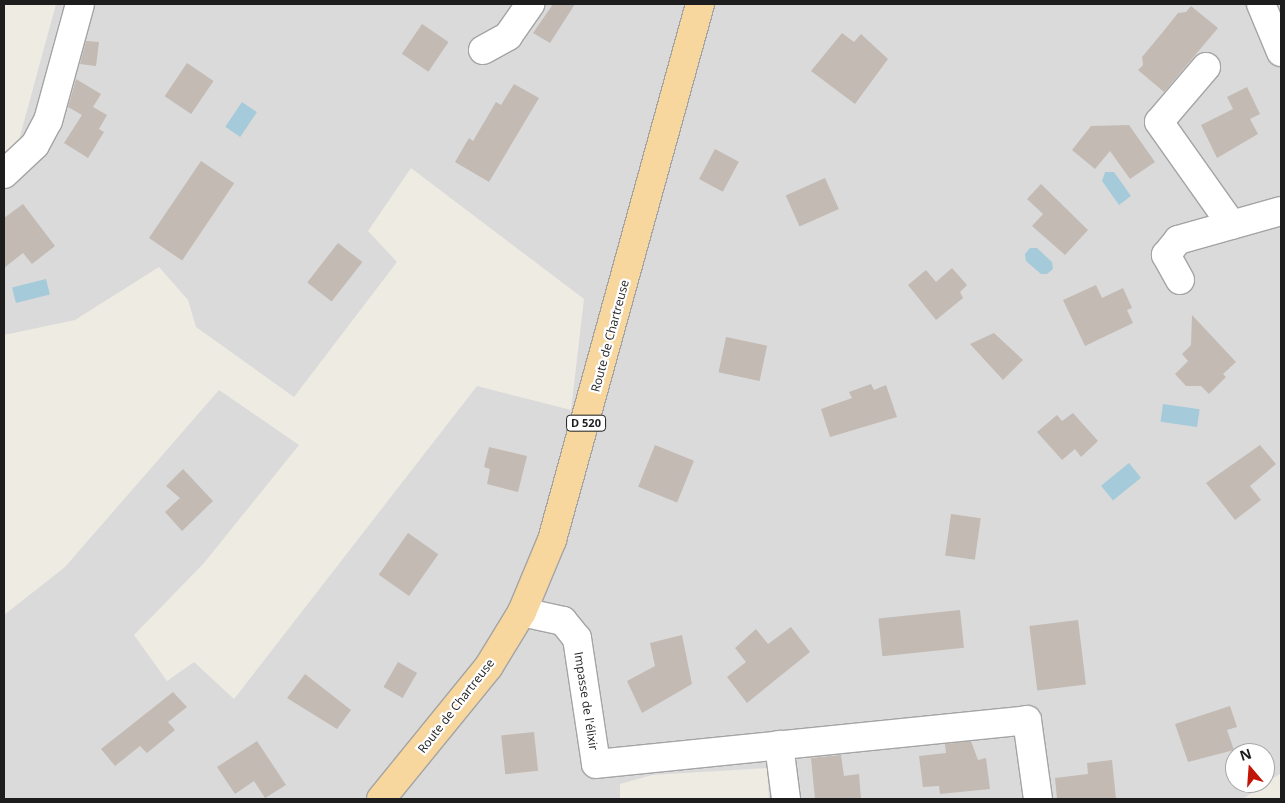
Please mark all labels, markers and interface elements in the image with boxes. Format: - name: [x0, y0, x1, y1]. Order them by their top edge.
- street label: Route de Chartreuse: [588, 278, 632, 394]
- road number: D 520: [566, 414, 606, 432]
- street label: Impasse de l'élixir: [571, 651, 601, 751]
- street label: Route de Chartreuse: [415, 656, 497, 756]
- north arrow: [1225, 743, 1275, 793]
- text: N: [1237, 743, 1254, 765]

